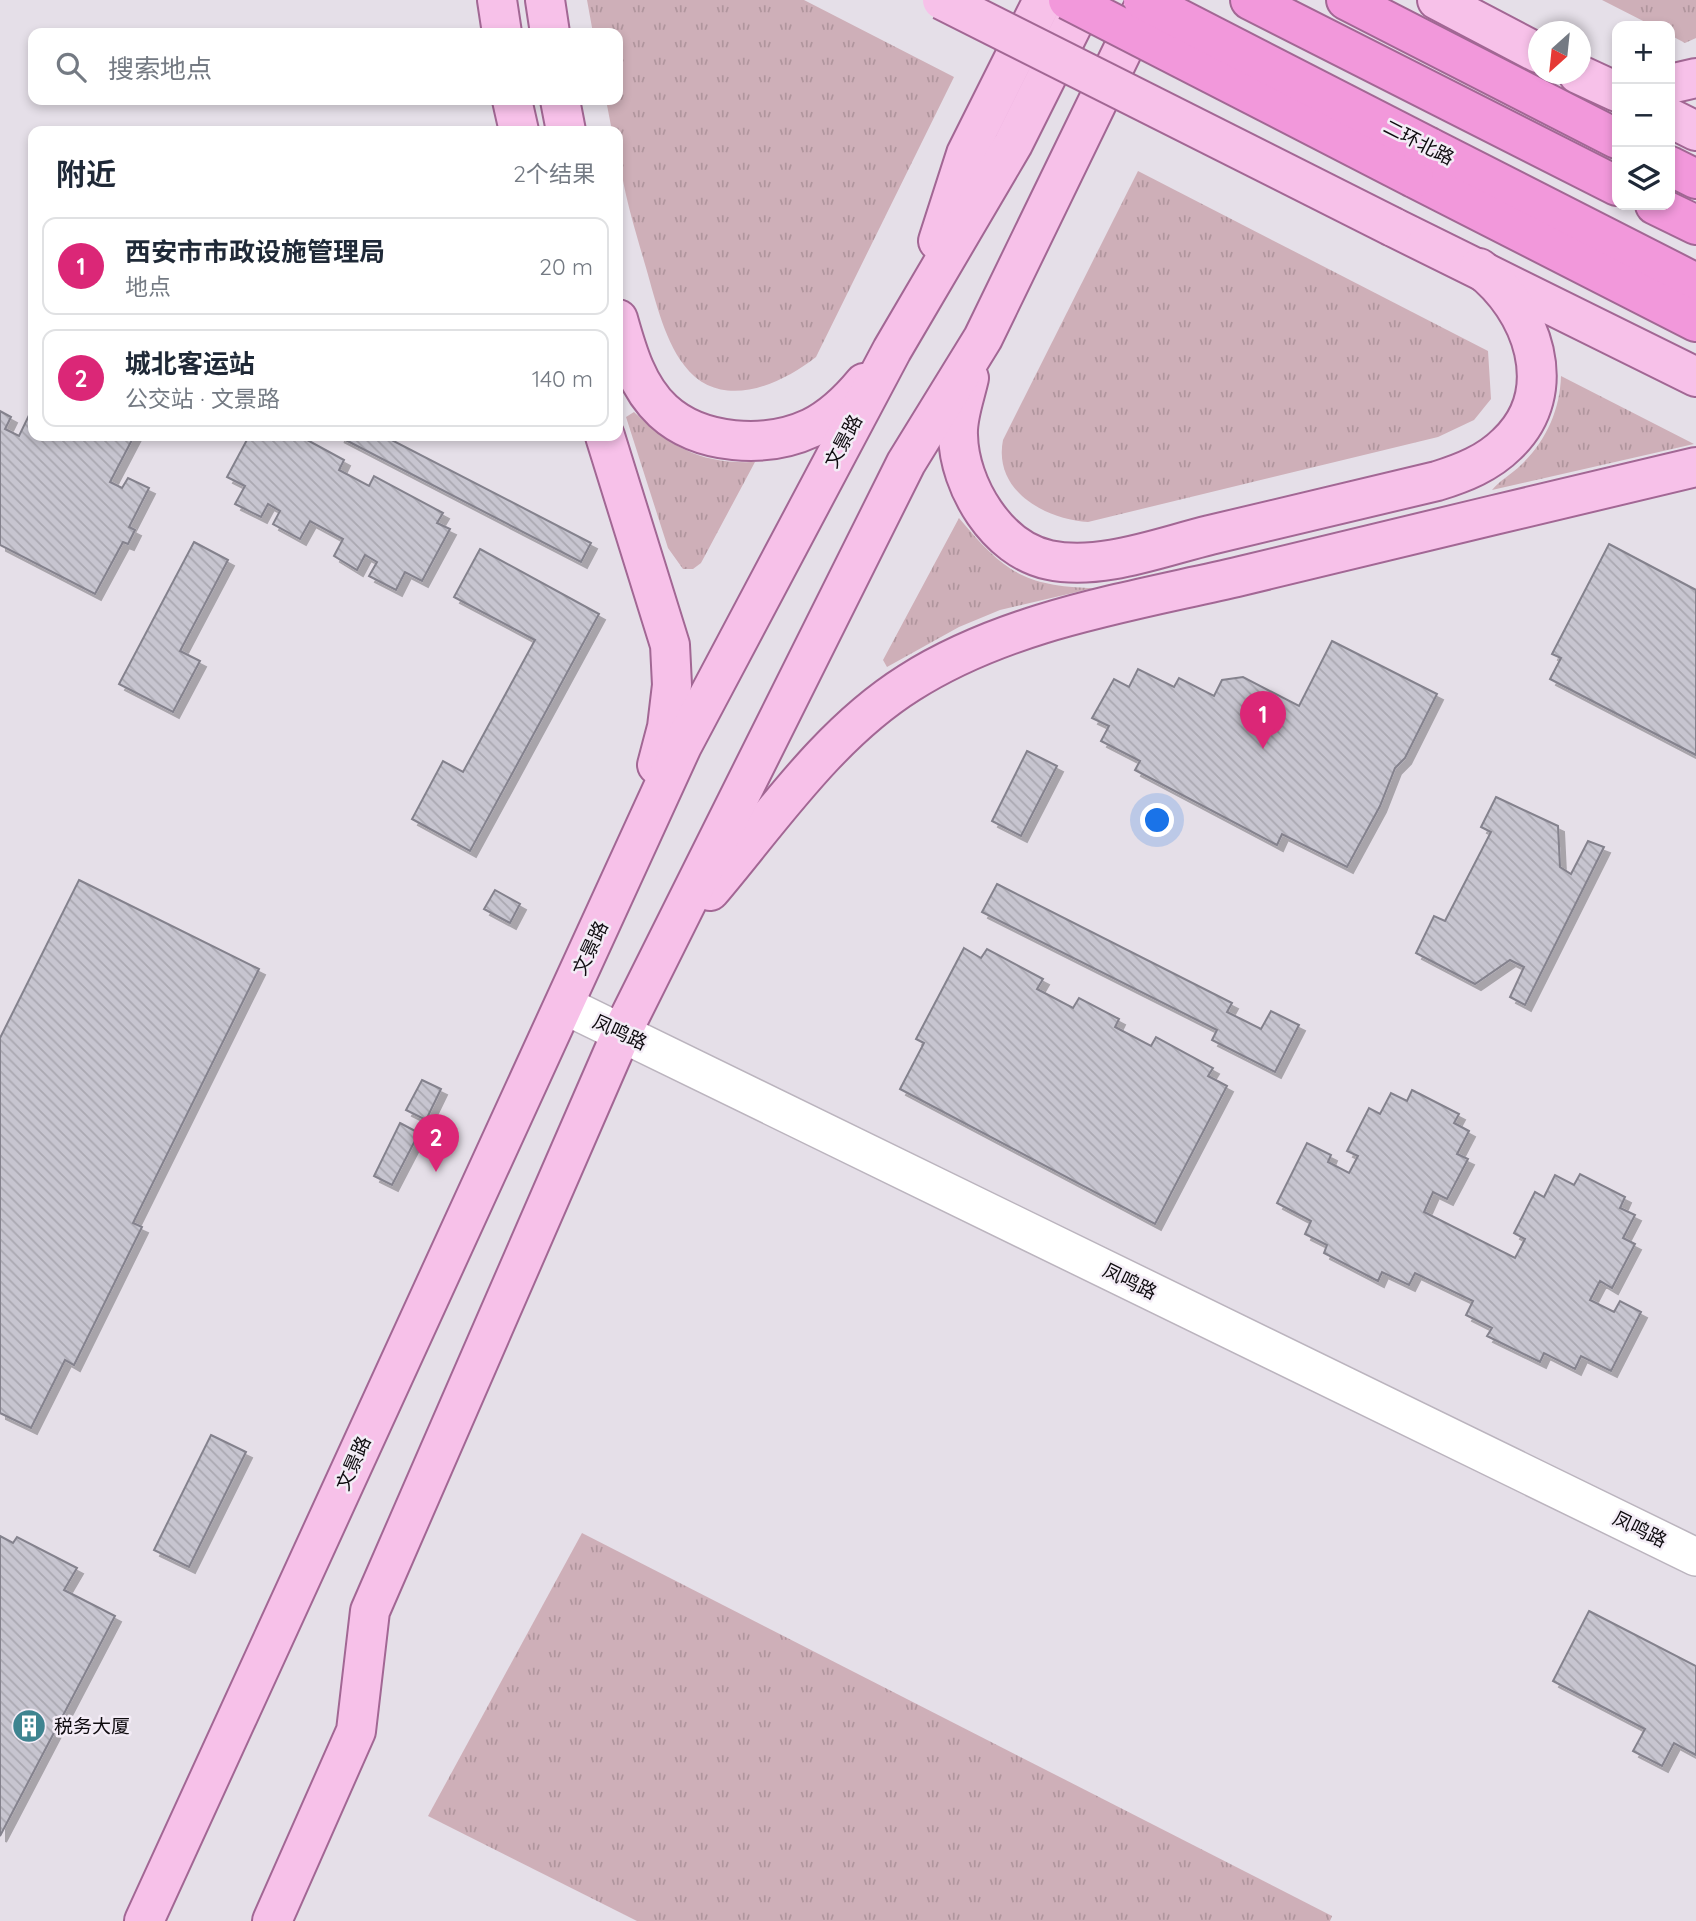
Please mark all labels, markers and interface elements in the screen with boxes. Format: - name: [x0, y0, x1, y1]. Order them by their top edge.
- north arrow: [1528, 21, 1591, 84]
- map controls: [1612, 21, 1675, 210]
- button: +: [1612, 21, 1675, 84]
- search box: [28, 28, 623, 105]
- icon: search: [52, 48, 90, 86]
- text: 搜索地点: [108, 52, 212, 85]
- button: −: [1612, 84, 1675, 147]
- street label: 二环北路: [1380, 114, 1458, 170]
- button: layers: [1612, 147, 1675, 210]
- text: 附近: [56, 155, 116, 193]
- text: 2个结果: [513, 159, 595, 188]
- text: 西安市市政设施管理局: [125, 235, 385, 268]
- text: 1: [77, 252, 85, 281]
- text: 20 m: [539, 252, 593, 281]
- text: 地点: [125, 272, 171, 301]
- text: 城北客运站: [125, 347, 255, 380]
- text: 2: [74, 364, 88, 393]
- text: 140 m: [532, 364, 593, 393]
- text: 公交站 · 文景路: [125, 384, 280, 413]
- street label: 文景路: [819, 410, 867, 472]
- pin: 1: [1240, 691, 1286, 749]
- your location: [1140, 803, 1174, 837]
- street label: 文景路: [567, 917, 613, 979]
- street label: 凤鸣路: [589, 1009, 651, 1055]
- pin: 2: [413, 1114, 459, 1172]
- street label: 凤鸣路: [1099, 1258, 1161, 1304]
- street label: 文景路: [330, 1432, 376, 1494]
- street label: 凤鸣路: [1609, 1506, 1671, 1552]
- building icon: 税务大厦: [10, 1707, 48, 1745]
- place label: 税务大厦: [54, 1714, 130, 1738]

